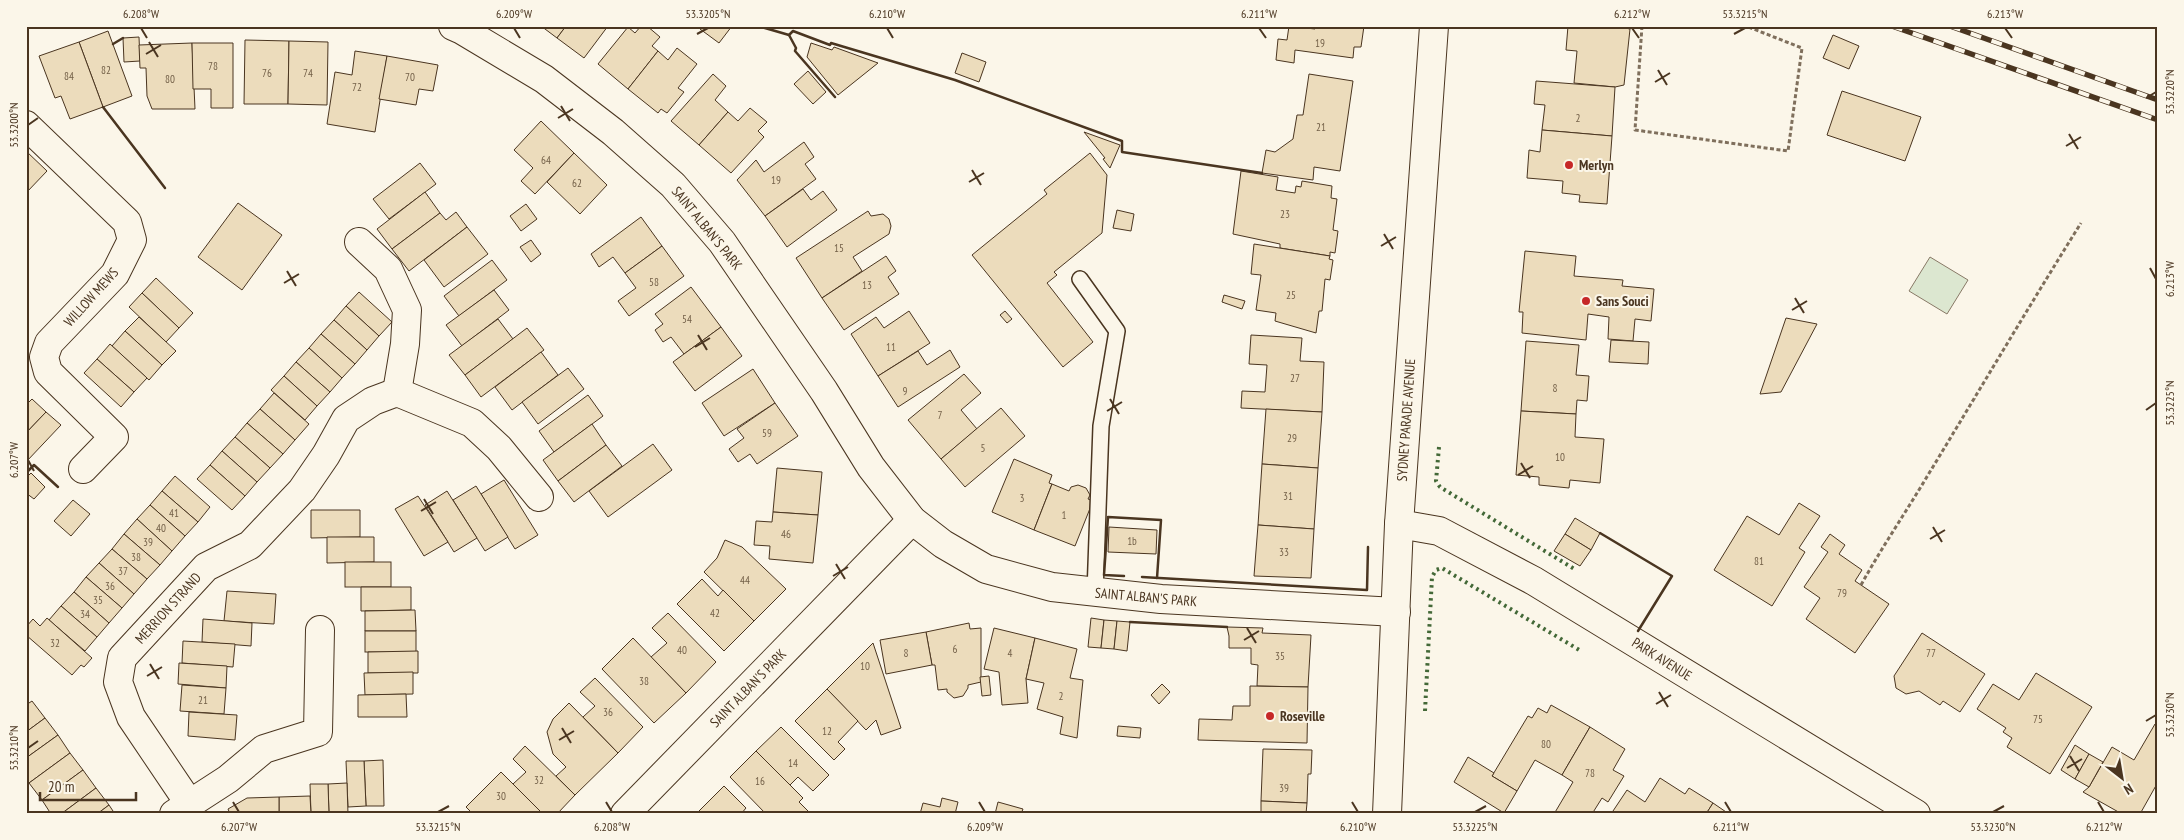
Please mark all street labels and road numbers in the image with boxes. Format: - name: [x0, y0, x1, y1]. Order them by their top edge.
- street label: SAINT ALBAN'S PARK: [668, 183, 746, 273]
- street label: WILLOW MEWS: [60, 264, 122, 330]
- street label: SYDNEY PARADE AVENUE: [1393, 358, 1419, 482]
- street label: MERRION STRAND: [131, 569, 205, 647]
- street label: SAINT ALBAN'S PARK: [1094, 584, 1198, 610]
- street label: PARK AVENUE: [1629, 633, 1695, 685]
- street label: SAINT ALBAN'S PARK: [706, 645, 790, 731]

